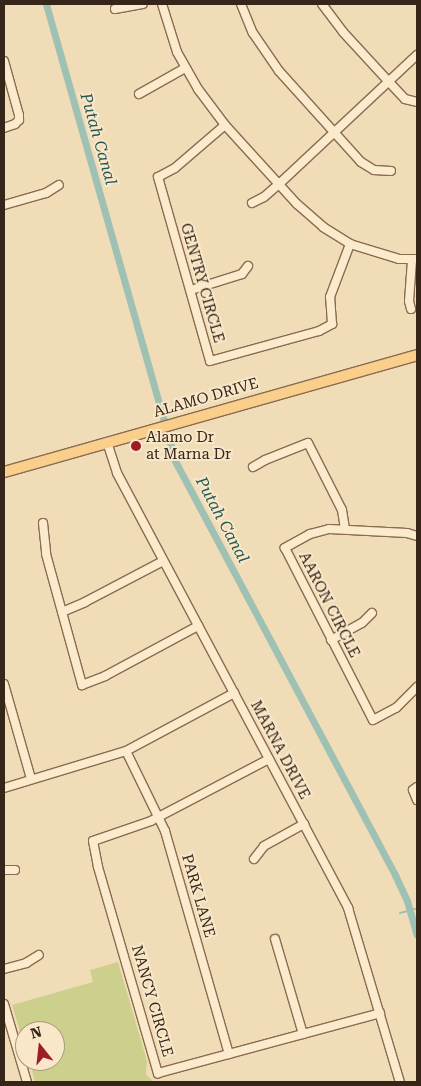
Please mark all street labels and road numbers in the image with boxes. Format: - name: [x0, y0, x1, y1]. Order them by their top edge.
- street label: GENTRY CIRCLE: [176, 221, 228, 345]
- street label: ALAMO DRIVE: [152, 374, 260, 422]
- street label: AARON CIRCLE: [295, 549, 363, 661]
- street label: MARNA DRIVE: [246, 698, 314, 802]
- street label: PARK LANE: [177, 852, 219, 940]
- street label: NANCY CIRCLE: [127, 943, 177, 1059]

